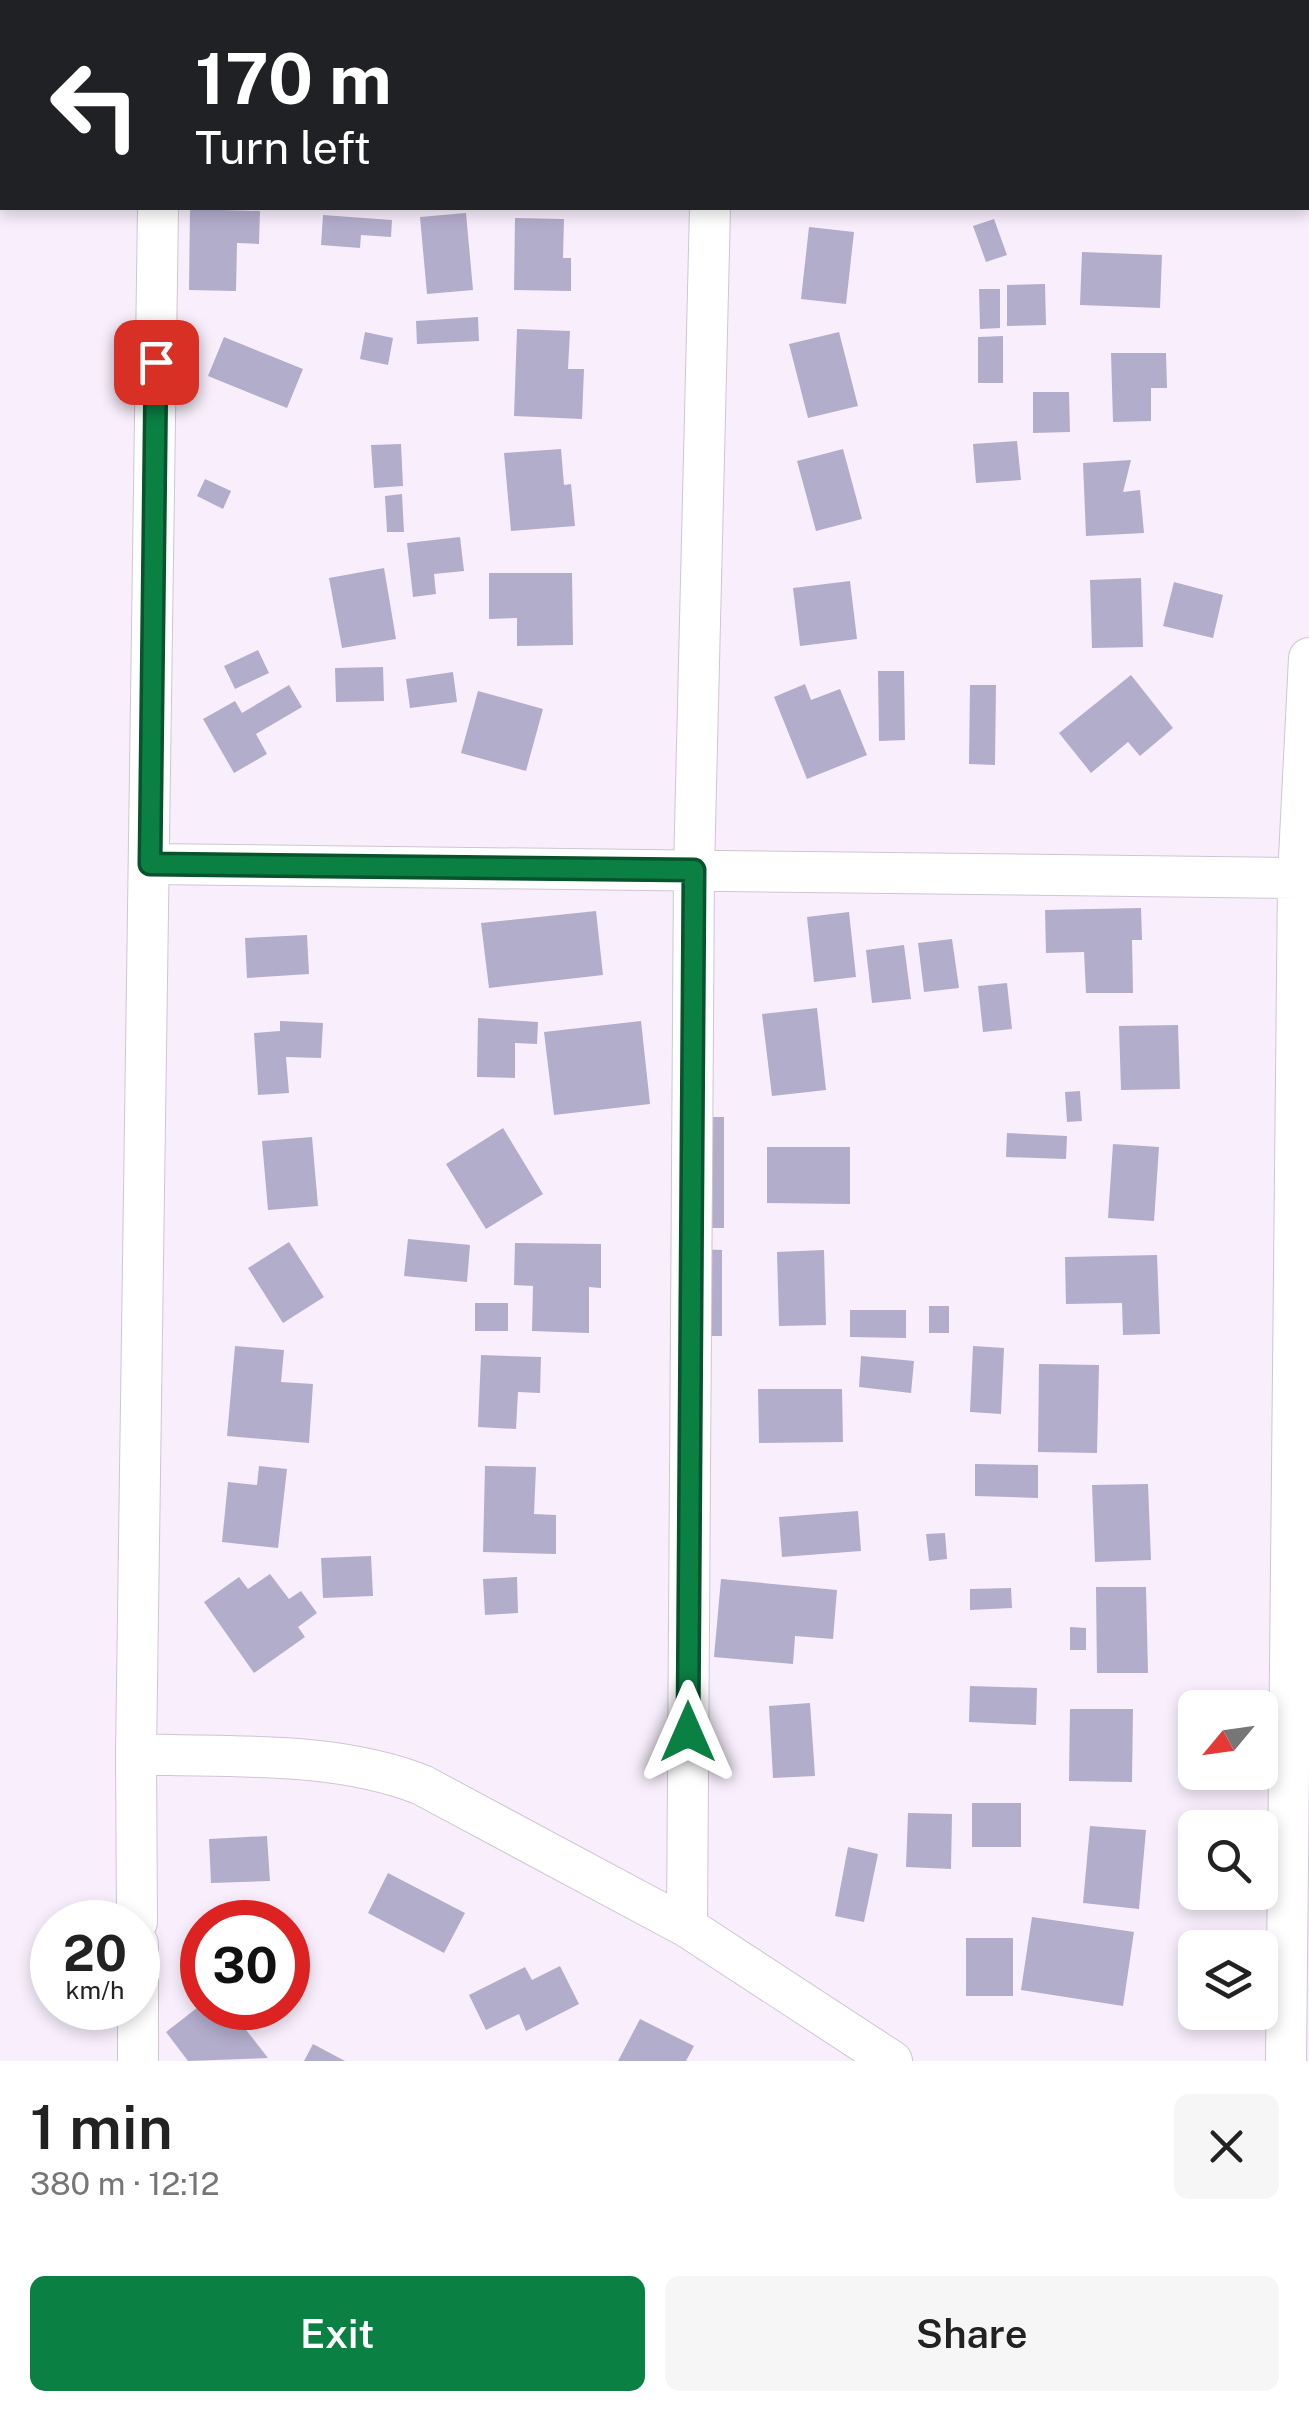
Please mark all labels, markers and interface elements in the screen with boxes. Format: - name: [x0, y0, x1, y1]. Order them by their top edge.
- text: 170 m: [195, 37, 392, 120]
- icon: left: [30, 40, 160, 170]
- text: Turn left: [195, 121, 371, 174]
- pin: [114, 320, 199, 405]
- icon: arrive: [129, 335, 184, 390]
- position arrow: [636, 1680, 740, 1784]
- north arrow: [1178, 1690, 1278, 1790]
- map controls: [1178, 1690, 1278, 2030]
- button: search: [1178, 1810, 1278, 1910]
- speed limit sign: 30: [180, 1900, 310, 2030]
- text: 20: [63, 1923, 127, 1982]
- button: layers: [1178, 1930, 1278, 2030]
- text: km/h: [66, 1975, 124, 2005]
- text: 1 min: [30, 2092, 173, 2163]
- button: close: [1174, 2094, 1279, 2199]
- text: 380 m · 12:12: [30, 2165, 220, 2202]
- button: Exit: [30, 2276, 645, 2391]
- button: Share: [665, 2276, 1279, 2391]

